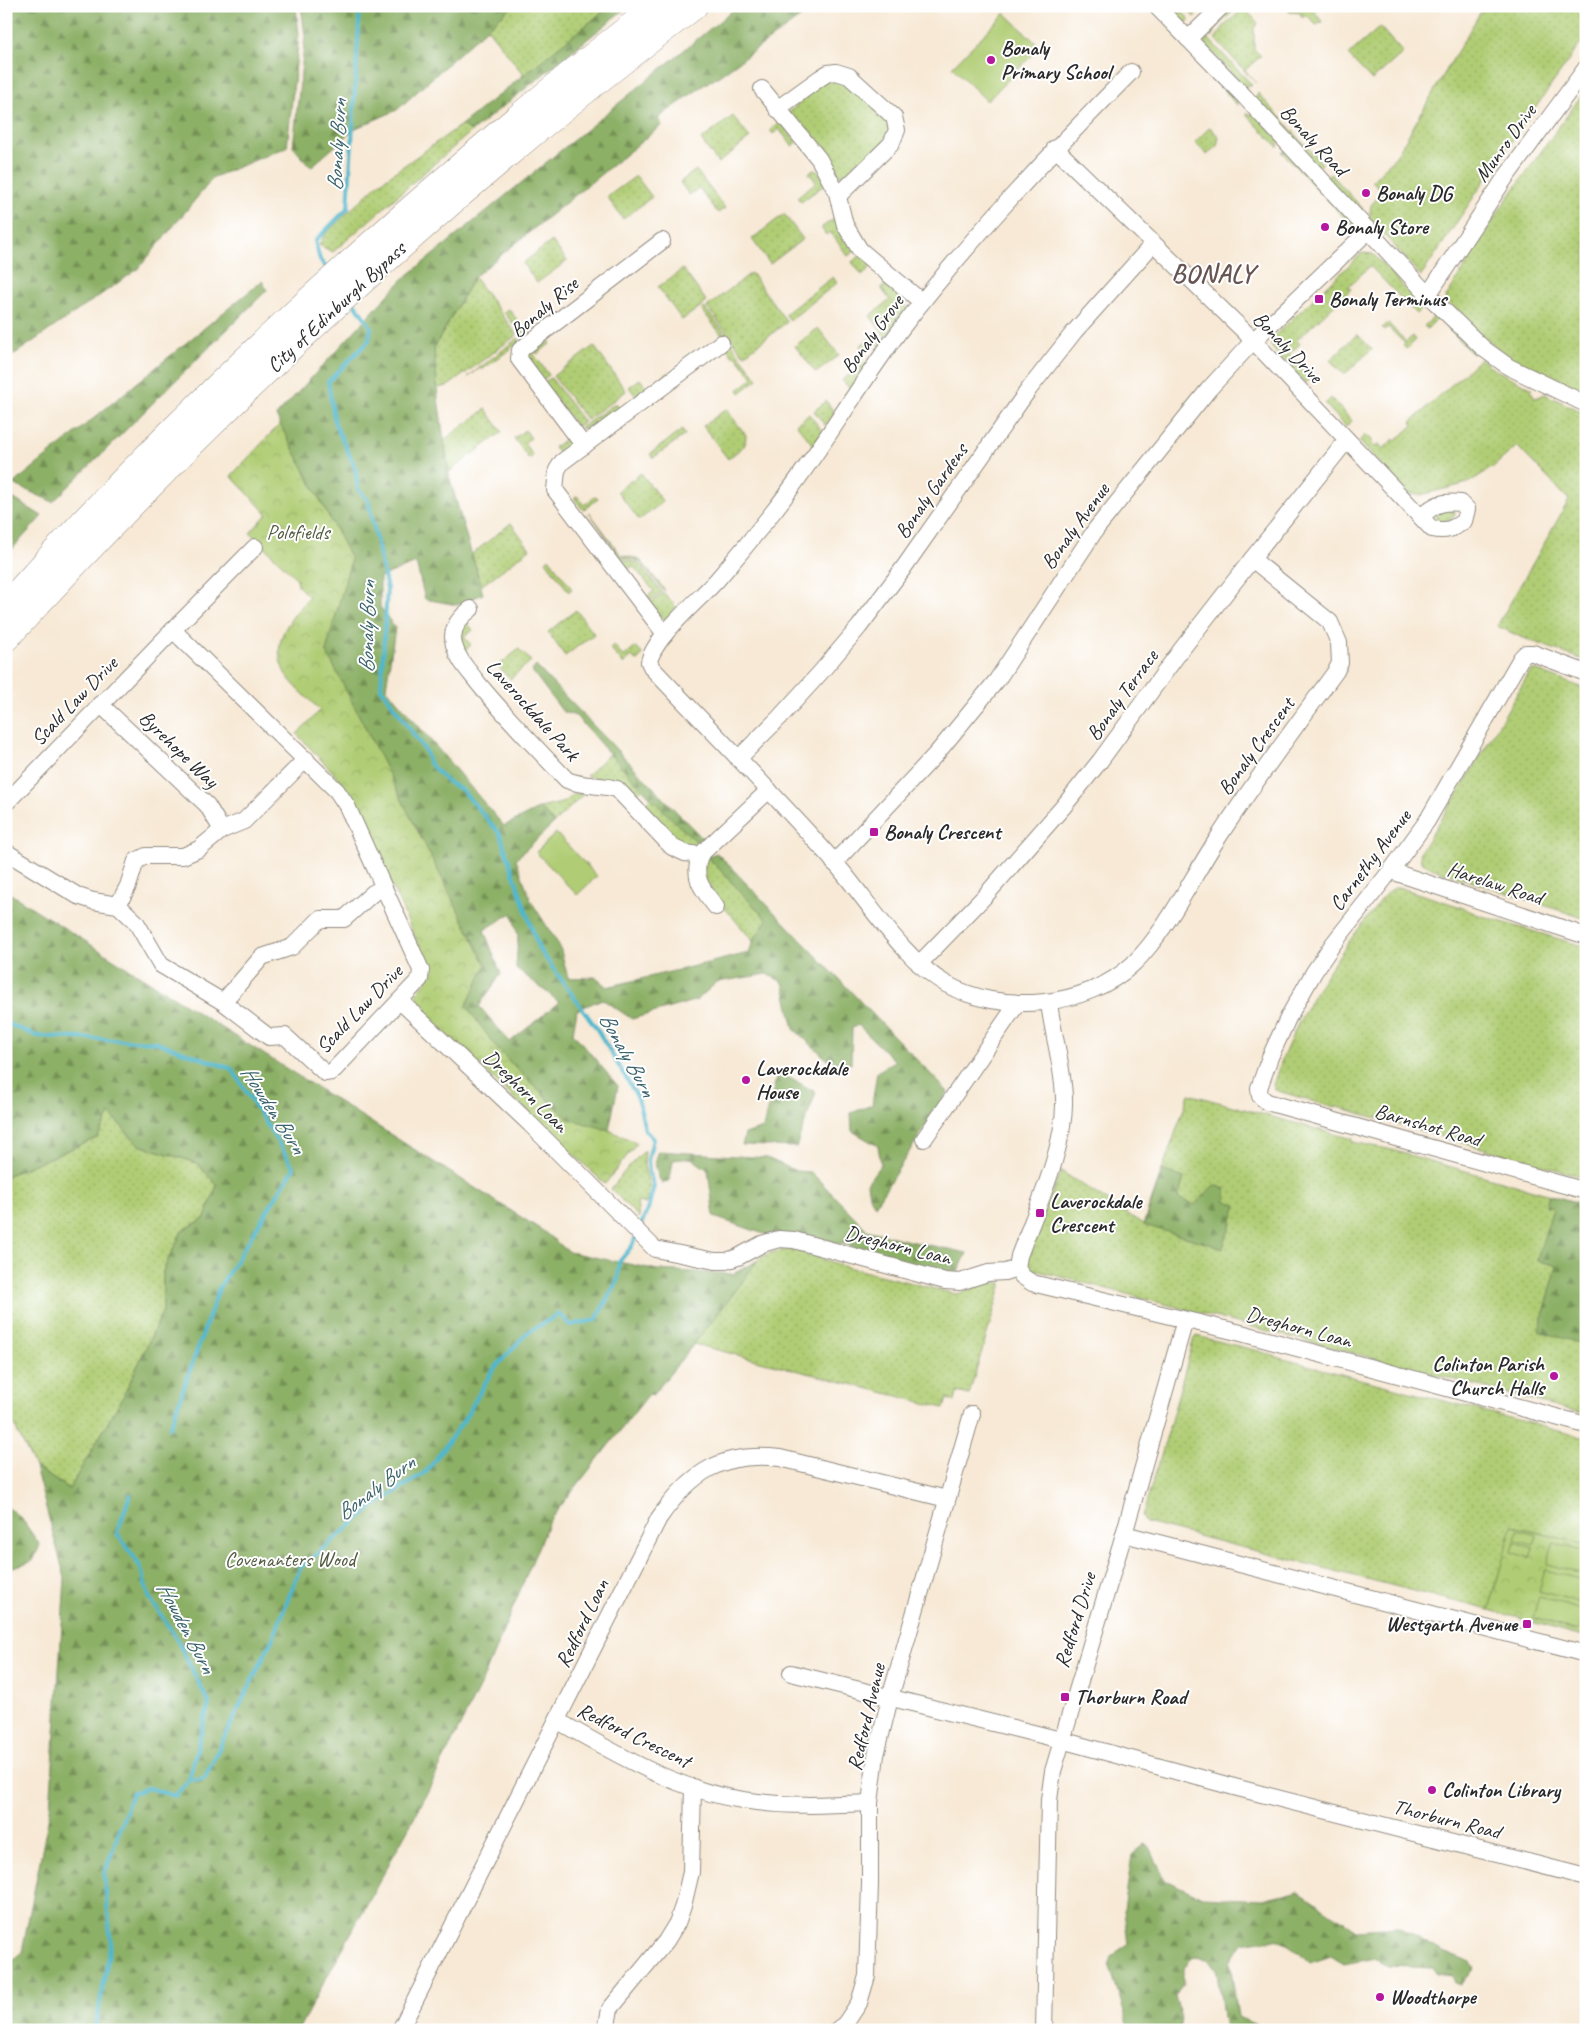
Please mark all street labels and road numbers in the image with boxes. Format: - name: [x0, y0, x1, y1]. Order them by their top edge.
- street label: Munro Drive: [1468, 97, 1543, 187]
- street label: Bonaly Road: [1275, 99, 1356, 184]
- street label: City of Edinburgh Bypass: [261, 235, 412, 378]
- street label: Bonaly Rise: [505, 270, 585, 343]
- street label: Bonaly Grove: [835, 288, 911, 378]
- street label: Bonaly Drive: [1248, 306, 1330, 390]
- street label: Bonaly Gardens: [889, 437, 974, 544]
- street label: Bonaly Avenue: [1035, 477, 1116, 574]
- street label: Bonaly Terrace: [1080, 643, 1164, 746]
- street label: Scald Law Drive: [25, 649, 124, 751]
- street label: Laverockdale Park: [481, 654, 586, 767]
- street label: Bonaly Crescent: [1212, 690, 1301, 800]
- street label: Byrehope Way: [134, 705, 226, 795]
- street label: Carnethy Avenue: [1323, 803, 1417, 916]
- street label: Harelaw Road: [1444, 855, 1549, 912]
- street label: Scald Law Drive: [310, 957, 409, 1059]
- street label: Dreghorn Loan: [478, 1044, 575, 1139]
- street label: Barnshot Road: [1372, 1097, 1487, 1153]
- street label: Dreghorn Loan: [842, 1219, 955, 1271]
- street label: Dreghorn Loan: [1243, 1300, 1356, 1354]
- street label: Redford Drive: [1048, 1567, 1102, 1671]
- street label: Redford Loan: [549, 1574, 615, 1672]
- street label: Redford Avenue: [841, 1660, 891, 1773]
- street label: Redford Crescent: [573, 1696, 698, 1775]
- street label: Thorburn Road: [1391, 1793, 1506, 1846]

